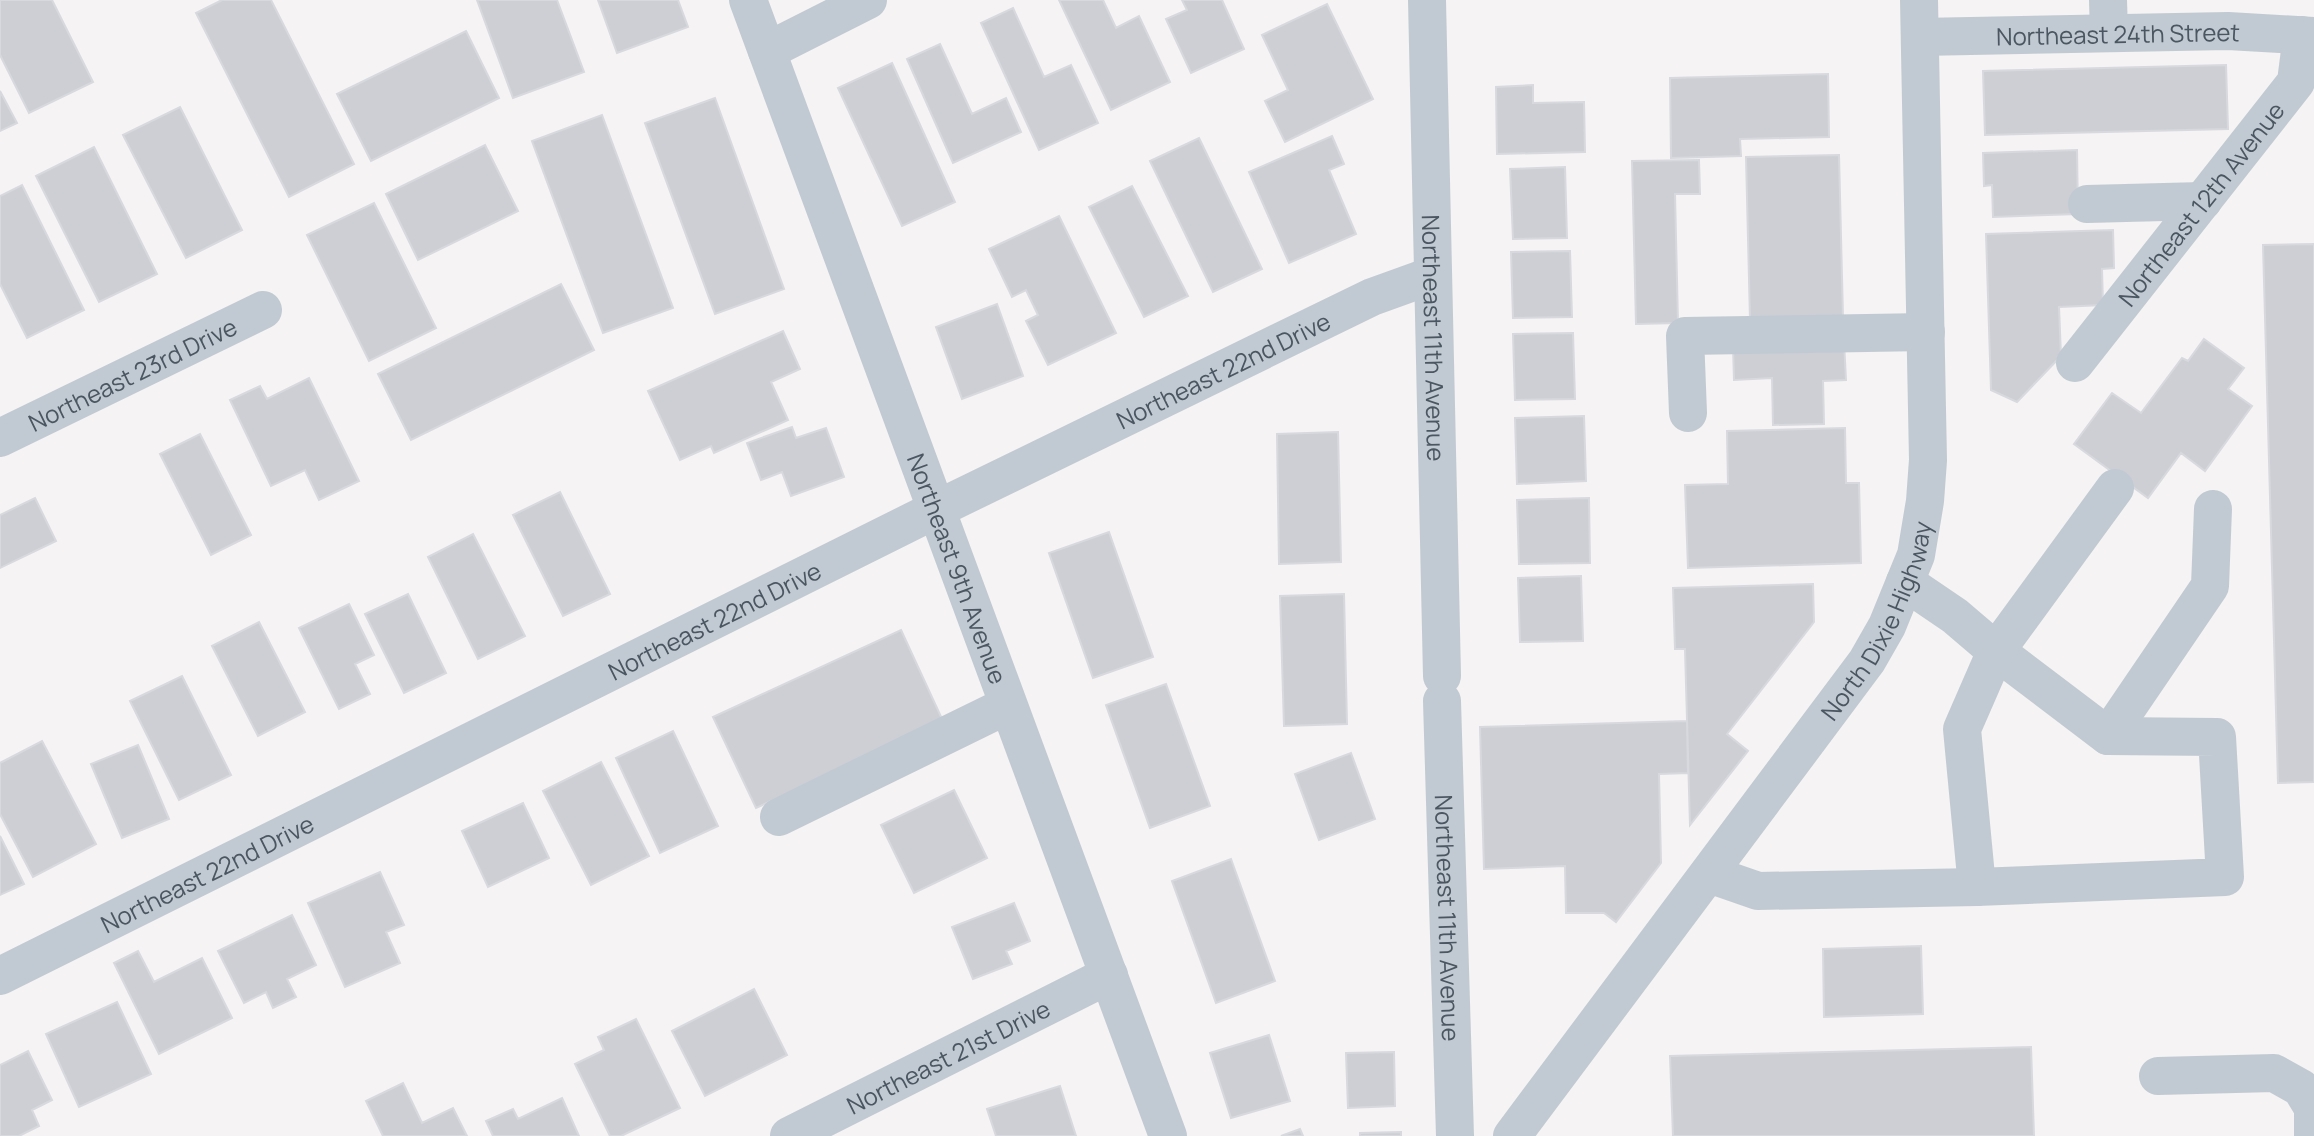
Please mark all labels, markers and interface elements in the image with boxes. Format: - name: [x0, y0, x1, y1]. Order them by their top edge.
- street label: Northeast 24th Street: [1996, 14, 2241, 52]
- street label: Northeast 12th Avenue: [2110, 94, 2291, 312]
- street label: Northeast 11th Avenue: [1415, 214, 1454, 462]
- street label: Northeast 22nd Drive: [1110, 304, 1335, 436]
- street label: Northeast 23rd Drive: [22, 309, 242, 438]
- street label: Northeast 9th Avenue: [901, 449, 1016, 688]
- street label: North Dixie Highway: [1812, 518, 1938, 726]
- street label: Northeast 22nd Drive: [602, 553, 826, 687]
- street label: Northeast 11th Avenue: [1428, 794, 1469, 1042]
- street label: Northeast 22nd Drive: [95, 806, 319, 940]
- street label: Northeast 21st Drive: [841, 991, 1055, 1121]

